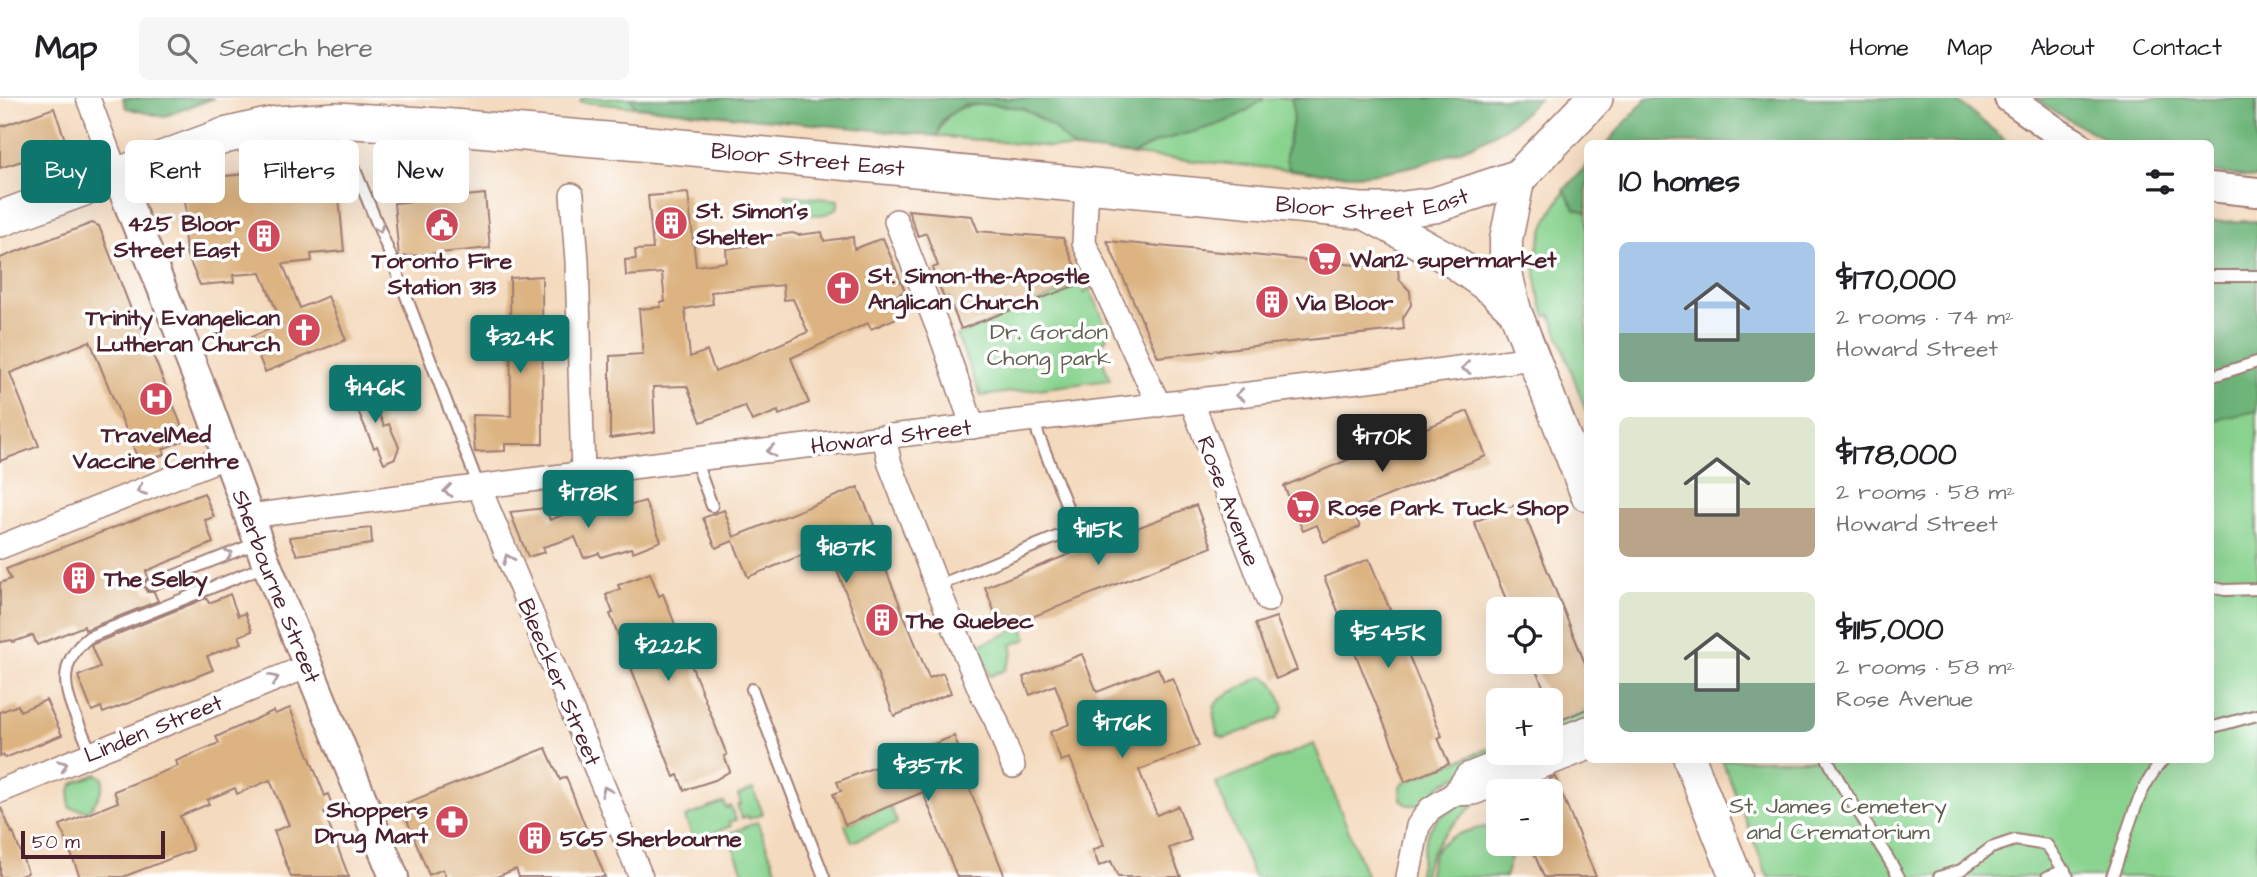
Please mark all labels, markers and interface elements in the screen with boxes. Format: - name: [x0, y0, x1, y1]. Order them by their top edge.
- search box: [139, 17, 629, 80]
- text: Map: [35, 25, 97, 71]
- icon: search: [163, 29, 201, 67]
- text: Search here: [219, 30, 373, 66]
- text: Home: [1849, 31, 1909, 65]
- text: Map: [1947, 31, 1992, 65]
- text: About: [2030, 31, 2095, 65]
- text: Contact: [2133, 31, 2222, 65]
- street label: Bloor Street East: [710, 135, 907, 185]
- chip: Buy: [21, 140, 111, 203]
- chip: Rent: [125, 140, 225, 203]
- chip: Filters: [239, 140, 359, 203]
- chip: New: [373, 140, 469, 203]
- text: 10 homes: [1619, 161, 1740, 203]
- icon: filters: [2141, 163, 2179, 201]
- street label: Bloor Street East: [1274, 180, 1474, 228]
- place label: St. Simon's Shelter: [695, 195, 809, 253]
- building icon: St. Simon's Shelter: [652, 204, 690, 242]
- public building icon: Toronto Fire Station 313: [423, 206, 461, 244]
- place label: 425 Bloor Street East: [113, 208, 241, 266]
- building icon: 425 Bloor Street East: [245, 217, 283, 255]
- one-way arrow: [371, 221, 385, 233]
- supermarket icon: Wan2 supermarket: [1306, 240, 1344, 278]
- place label: Wan2 supermarket: [1349, 244, 1557, 276]
- place label: Toronto Fire Station 313: [371, 245, 513, 303]
- text: $170,000: [1836, 259, 1956, 301]
- place label: St. Simon-the-Apostle Anglican Church: [867, 260, 1090, 319]
- church icon: St. Simon-the-Apostle Anglican Church: [824, 269, 862, 307]
- icon: home: [1675, 270, 1759, 354]
- building icon: Via Bloor: [1253, 283, 1291, 321]
- place label: Via Bloor: [1295, 287, 1394, 319]
- text: 2 rooms · 74 m²: [1836, 301, 2014, 333]
- place label: Trinity Evangelican Lutheran Church: [84, 302, 281, 360]
- church icon: Trinity Evangelican Lutheran Church: [285, 311, 323, 349]
- pin: $324K: [471, 316, 569, 375]
- park label: Dr. Gordon Chong park: [987, 316, 1111, 375]
- text: $324K: [486, 322, 554, 354]
- text: Howard Street: [1836, 333, 1998, 365]
- one-way arrow: [1460, 361, 1471, 376]
- pin: $146K: [326, 366, 424, 425]
- text: $146K: [345, 372, 405, 404]
- hospital icon: TravelMed Vaccine Centre: [137, 380, 175, 418]
- one-way arrow: [1234, 387, 1245, 402]
- street label: Howard Street: [809, 411, 974, 463]
- pin: $170K: [1333, 414, 1431, 474]
- place label: TravelMed Vaccine Centre: [72, 419, 240, 477]
- text: $170K: [1353, 421, 1411, 453]
- street label: Rose Avenue: [1189, 432, 1268, 571]
- text: $178,000: [1836, 434, 1957, 476]
- one-way arrow: [765, 443, 776, 458]
- icon: home: [1675, 445, 1759, 529]
- pin: $178K: [539, 470, 637, 530]
- text: 2 rooms · 58 m²: [1836, 476, 2015, 508]
- text: $178K: [559, 477, 617, 509]
- one-way arrow: [135, 482, 147, 496]
- one-way arrow: [442, 484, 453, 499]
- street label: Sherbourne Street: [223, 485, 329, 689]
- supermarket icon: Rose Park Tuck Shop: [1284, 488, 1322, 526]
- place label: Rose Park Tuck Shop: [1328, 492, 1569, 524]
- pin: $115K: [1049, 508, 1147, 567]
- text: Howard Street: [1836, 508, 1998, 540]
- text: $115K: [1074, 514, 1122, 546]
- pin: $187K: [797, 526, 895, 585]
- text: $187K: [817, 532, 875, 564]
- one-way arrow: [221, 548, 233, 562]
- one-way arrow: [503, 554, 517, 566]
- building icon: The Selby: [60, 559, 98, 597]
- place label: The Selby: [103, 563, 208, 597]
- street label: Bleecker Street: [509, 594, 609, 772]
- map controls: [1486, 597, 1563, 856]
- button: locate: [1486, 597, 1563, 674]
- building icon: The Quebec: [863, 601, 901, 639]
- place label: The Quebec: [905, 605, 1034, 637]
- text: $115,000: [1836, 609, 1944, 651]
- pin: $545K: [1339, 610, 1437, 670]
- text: $545K: [1351, 617, 1425, 649]
- icon: home: [1675, 620, 1759, 704]
- pin: $222K: [619, 624, 717, 683]
- text: $222K: [635, 630, 701, 662]
- text: 2 rooms · 58 m²: [1836, 651, 2015, 683]
- one-way arrow: [266, 673, 279, 687]
- text: Rose Avenue: [1836, 683, 1973, 715]
- street label: Linden Street: [79, 686, 228, 771]
- button: +: [1486, 688, 1563, 765]
- pin: $176K: [1073, 700, 1171, 760]
- text: $176K: [1093, 707, 1151, 739]
- pin: $357K: [879, 744, 977, 803]
- text: $357K: [894, 750, 962, 782]
- one-way arrow: [56, 759, 68, 773]
- button: −: [1486, 779, 1563, 856]
- one-way arrow: [600, 786, 614, 798]
- park label: St. James Cemetery and Crematorium: [1729, 790, 1947, 848]
- place label: Shoppers Drug Mart: [315, 794, 429, 853]
- pharmacy icon: Shoppers Drug Mart: [433, 803, 471, 841]
- building icon: 565 Sherbourne: [516, 819, 554, 857]
- place label: 565 Sherbourne: [560, 823, 742, 855]
- scale bar: [21, 828, 164, 860]
- text: 50 m: [32, 829, 80, 856]

